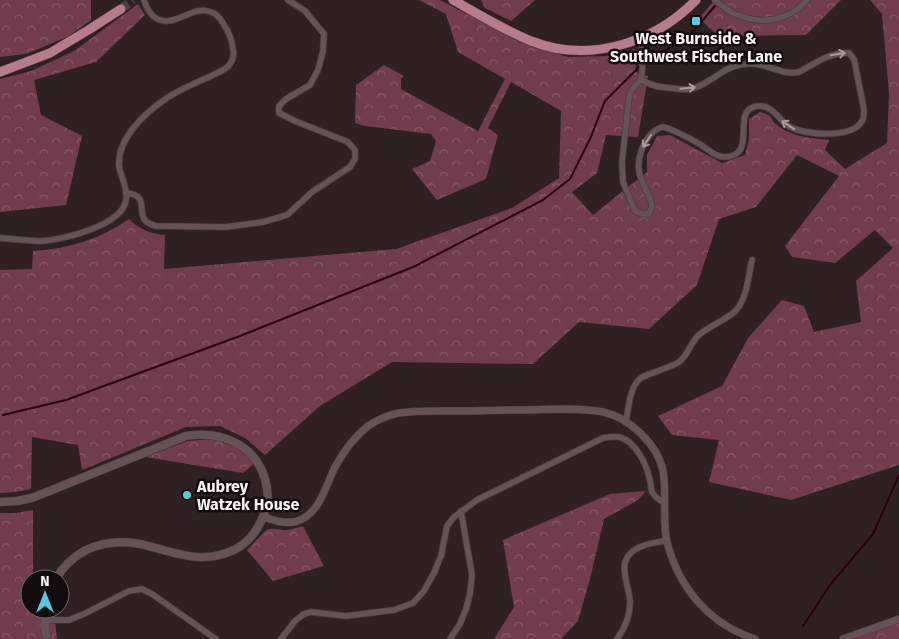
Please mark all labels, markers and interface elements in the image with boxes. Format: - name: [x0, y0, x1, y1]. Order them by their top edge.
- marker: West Burnside & Southwest Fischer Lane: [690, 15, 702, 27]
- place label: West Burnside & Southwest Fischer Lane: [610, 29, 782, 66]
- one-way arrow: [829, 49, 845, 59]
- one-way arrow: [679, 83, 695, 93]
- one-way arrow: [781, 119, 795, 130]
- one-way arrow: [642, 133, 652, 147]
- place label: Aubrey Watzek House: [196, 477, 300, 514]
- marker: Aubrey Watzek House: [181, 489, 193, 501]
- north arrow: [20, 569, 70, 619]
- text: N: [40, 573, 50, 590]

